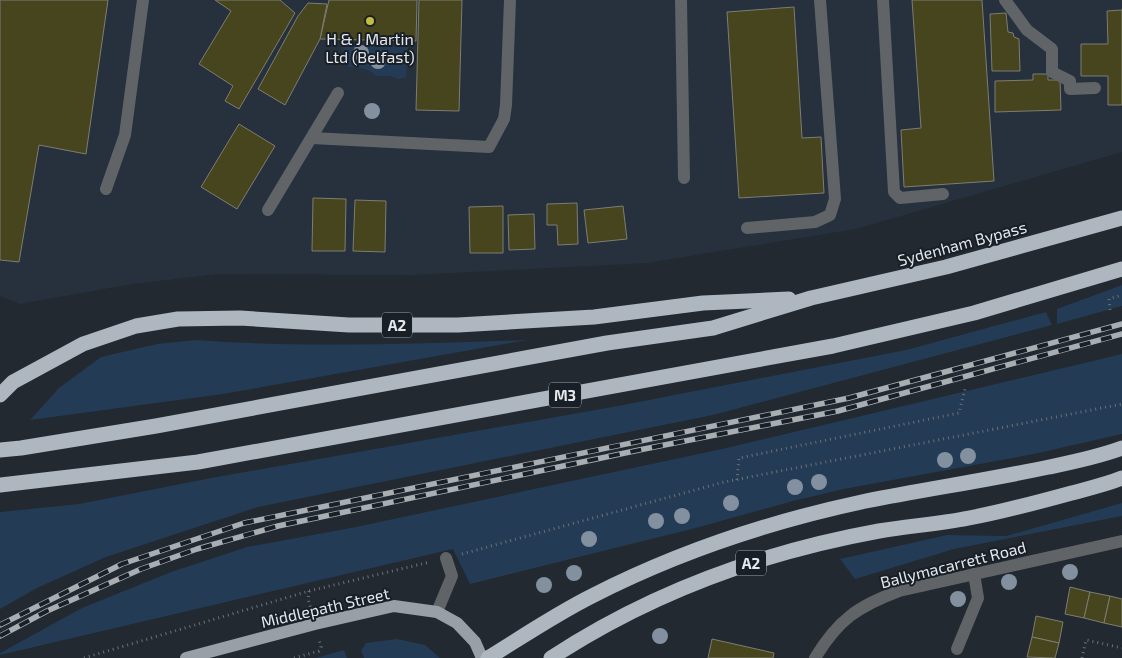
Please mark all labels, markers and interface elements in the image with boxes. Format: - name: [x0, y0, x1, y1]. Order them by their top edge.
- marker: H & J Martin Ltd (Belfast): [364, 15, 376, 27]
- place label: H & J Martin Ltd (Belfast): [325, 29, 415, 66]
- street label: Sydenham Bypass: [895, 217, 1029, 269]
- road number: A2: [382, 312, 412, 338]
- road number: M3: [549, 382, 581, 408]
- street label: Ballymacarrett Road: [878, 537, 1028, 591]
- road number: A2: [736, 550, 766, 576]
- street label: Middlepath Street: [259, 583, 391, 631]

